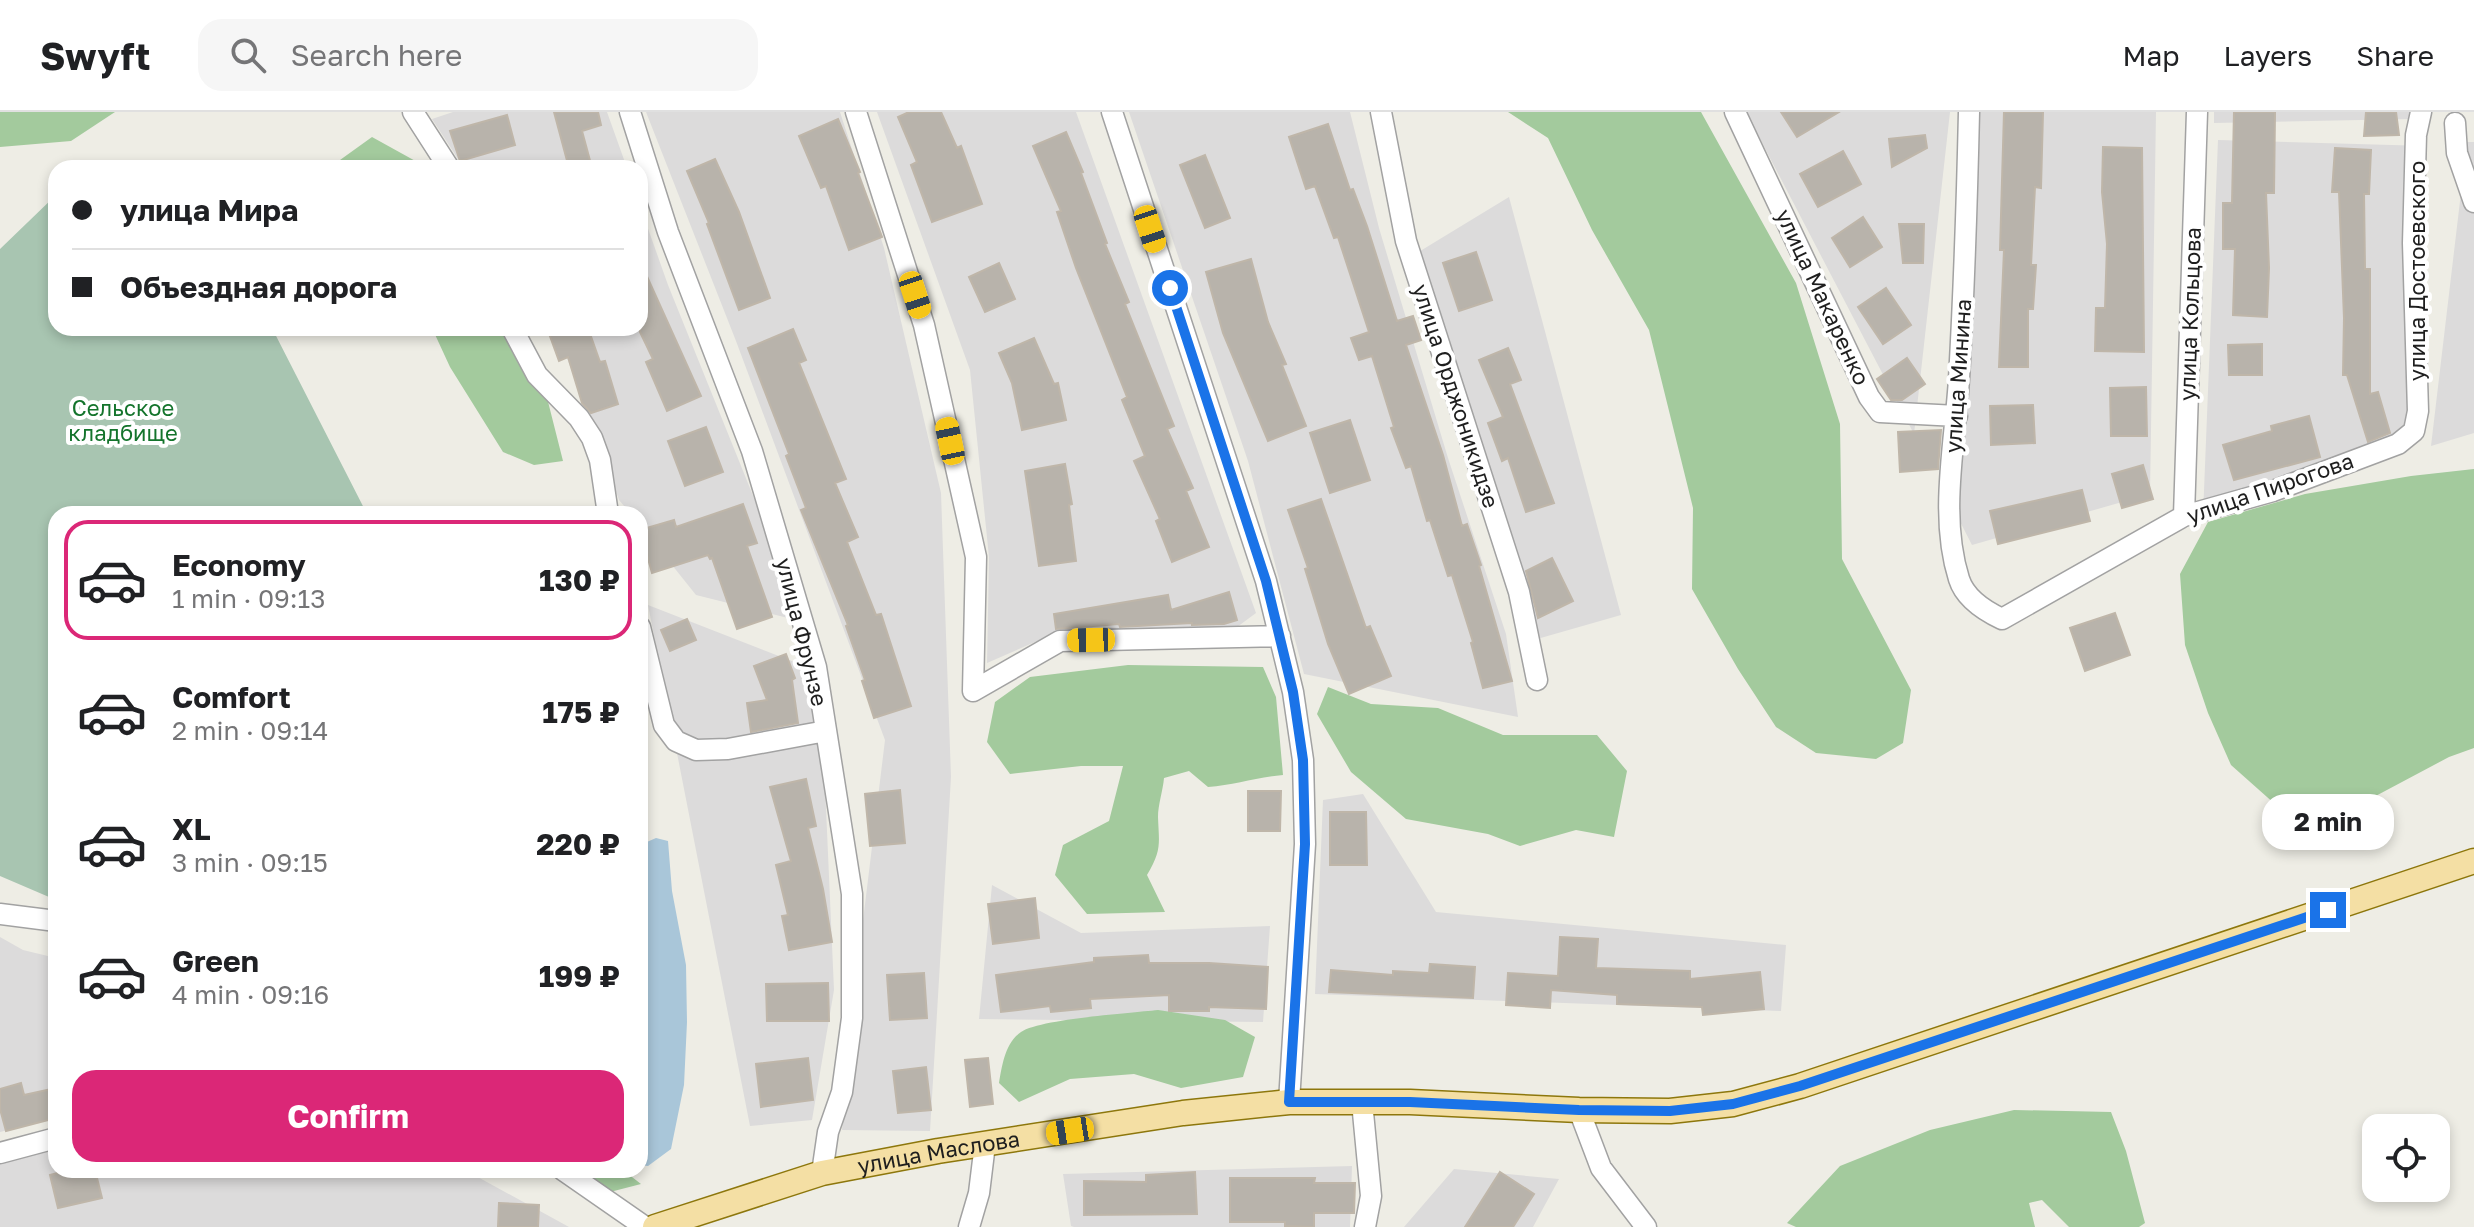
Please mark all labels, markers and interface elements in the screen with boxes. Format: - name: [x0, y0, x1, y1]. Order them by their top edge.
- search box: [198, 19, 758, 91]
- text: Swyft: [40, 33, 150, 78]
- icon: search: [226, 33, 270, 77]
- text: Search here: [290, 37, 462, 73]
- text: Map: [2122, 39, 2180, 72]
- text: Layers: [2224, 39, 2312, 72]
- text: Share: [2356, 39, 2434, 72]
- street label: улица Достоевского: [2403, 161, 2430, 381]
- text: улица Мира: [120, 192, 298, 228]
- car: [1131, 202, 1169, 256]
- street label: улица Макаренко: [1771, 204, 1876, 389]
- street label: улица Кольцова: [2173, 227, 2206, 401]
- car: [896, 268, 934, 322]
- text: Объездная дорога: [120, 269, 397, 305]
- route start: [1152, 270, 1188, 306]
- street label: улица Орджоникидзе: [1407, 280, 1505, 511]
- street label: улица Минина: [1939, 298, 1976, 454]
- park label: Сельское кладбище: [68, 394, 178, 446]
- car: [933, 415, 967, 467]
- street label: улица Пирогова: [2183, 446, 2357, 529]
- icon: car: [76, 544, 148, 616]
- text: Economy: [172, 547, 306, 583]
- street label: улица Фрунзе: [771, 555, 834, 709]
- text: 130 ₽: [539, 562, 620, 598]
- text: 1 min · 09:13: [172, 583, 325, 614]
- car: [1067, 628, 1115, 652]
- icon: car: [76, 676, 148, 748]
- text: Comfort: [172, 679, 291, 715]
- text: 175 ₽: [542, 694, 620, 730]
- text: 2 min · 09:14: [172, 715, 328, 746]
- callout: 2 min: [2262, 794, 2394, 850]
- text: 2 min: [2294, 806, 2362, 837]
- icon: car: [76, 808, 148, 880]
- text: XL: [172, 811, 211, 847]
- text: 220 ₽: [536, 826, 620, 862]
- text: 3 min · 09:15: [172, 847, 328, 878]
- route end: [2310, 892, 2346, 928]
- icon: car: [76, 940, 148, 1012]
- text: Green: [172, 943, 259, 979]
- text: 199 ₽: [539, 958, 620, 994]
- text: 4 min · 09:16: [172, 979, 329, 1010]
- button: Confirm: [72, 1070, 624, 1162]
- map controls: [2362, 1114, 2450, 1202]
- button: locate: [2362, 1114, 2450, 1202]
- car: [1044, 1115, 1096, 1147]
- street label: улица Маслова: [855, 1125, 1022, 1179]

